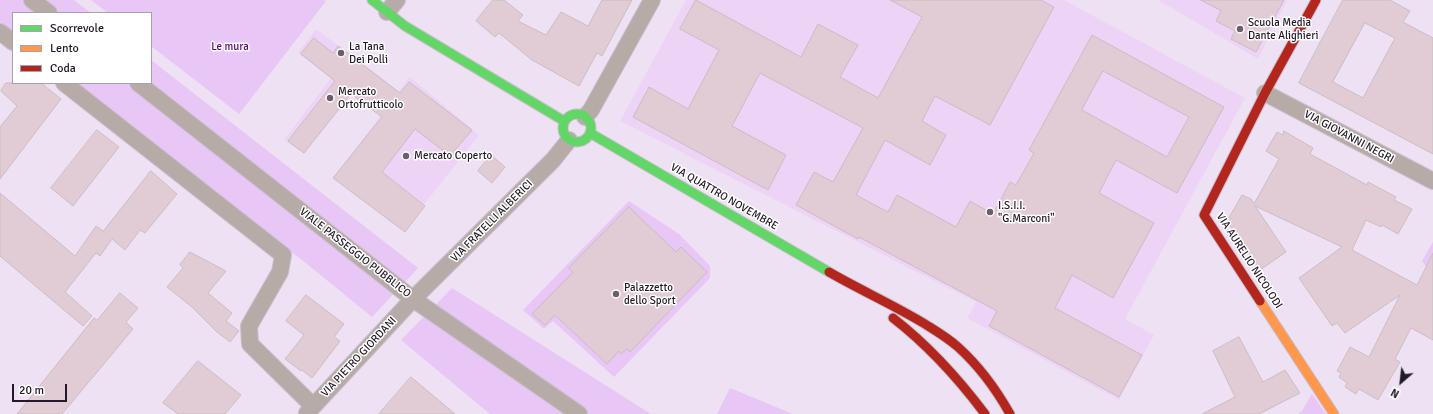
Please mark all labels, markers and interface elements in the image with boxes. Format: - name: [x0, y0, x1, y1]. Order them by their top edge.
- legend: [12, 12, 152, 84]
- place label: Scuola Media Dante Alighieri: [1248, 16, 1319, 42]
- text: Scorrevole: [50, 21, 104, 36]
- marker: Scuola Media Dante Alighieri: [1235, 24, 1245, 34]
- park label: Le mura: [211, 40, 249, 54]
- place label: La Tana Dei Polli: [349, 40, 388, 66]
- text: Lento: [50, 41, 79, 56]
- marker: La Tana Dei Polli: [336, 48, 346, 58]
- text: Coda: [50, 61, 76, 76]
- place label: Mercato Ortofrutticolo: [338, 85, 403, 111]
- marker: Mercato Ortofrutticolo: [325, 93, 335, 103]
- street label: VIA GIOVANNI NEGRI: [1302, 108, 1396, 166]
- place label: Mercato Coperto: [414, 149, 492, 163]
- marker: Mercato Coperto: [401, 151, 411, 161]
- street label: VIA QUATTRO NOVEMBRE: [668, 161, 780, 233]
- street label: VIA FRATELLI ALBERICI: [448, 177, 536, 265]
- place label: I.S.I.I. "G.Marconi": [998, 199, 1055, 225]
- street label: VIALE PASSEGGIO PUBBLICO: [297, 205, 413, 301]
- marker: I.S.I.I. "G.Marconi": [985, 207, 995, 217]
- street label: VIA AURELIO NICOLODI: [1213, 211, 1285, 311]
- place label: Palazzetto dello Sport: [624, 281, 675, 307]
- marker: Palazzetto dello Sport: [611, 289, 621, 299]
- street label: VIA PIETRO GIORDANI: [319, 314, 399, 400]
- north arrow: [1381, 362, 1421, 402]
- scale bar: [14, 376, 69, 402]
- text: 20 m: [19, 383, 44, 398]
- text: N: [1389, 386, 1402, 401]

